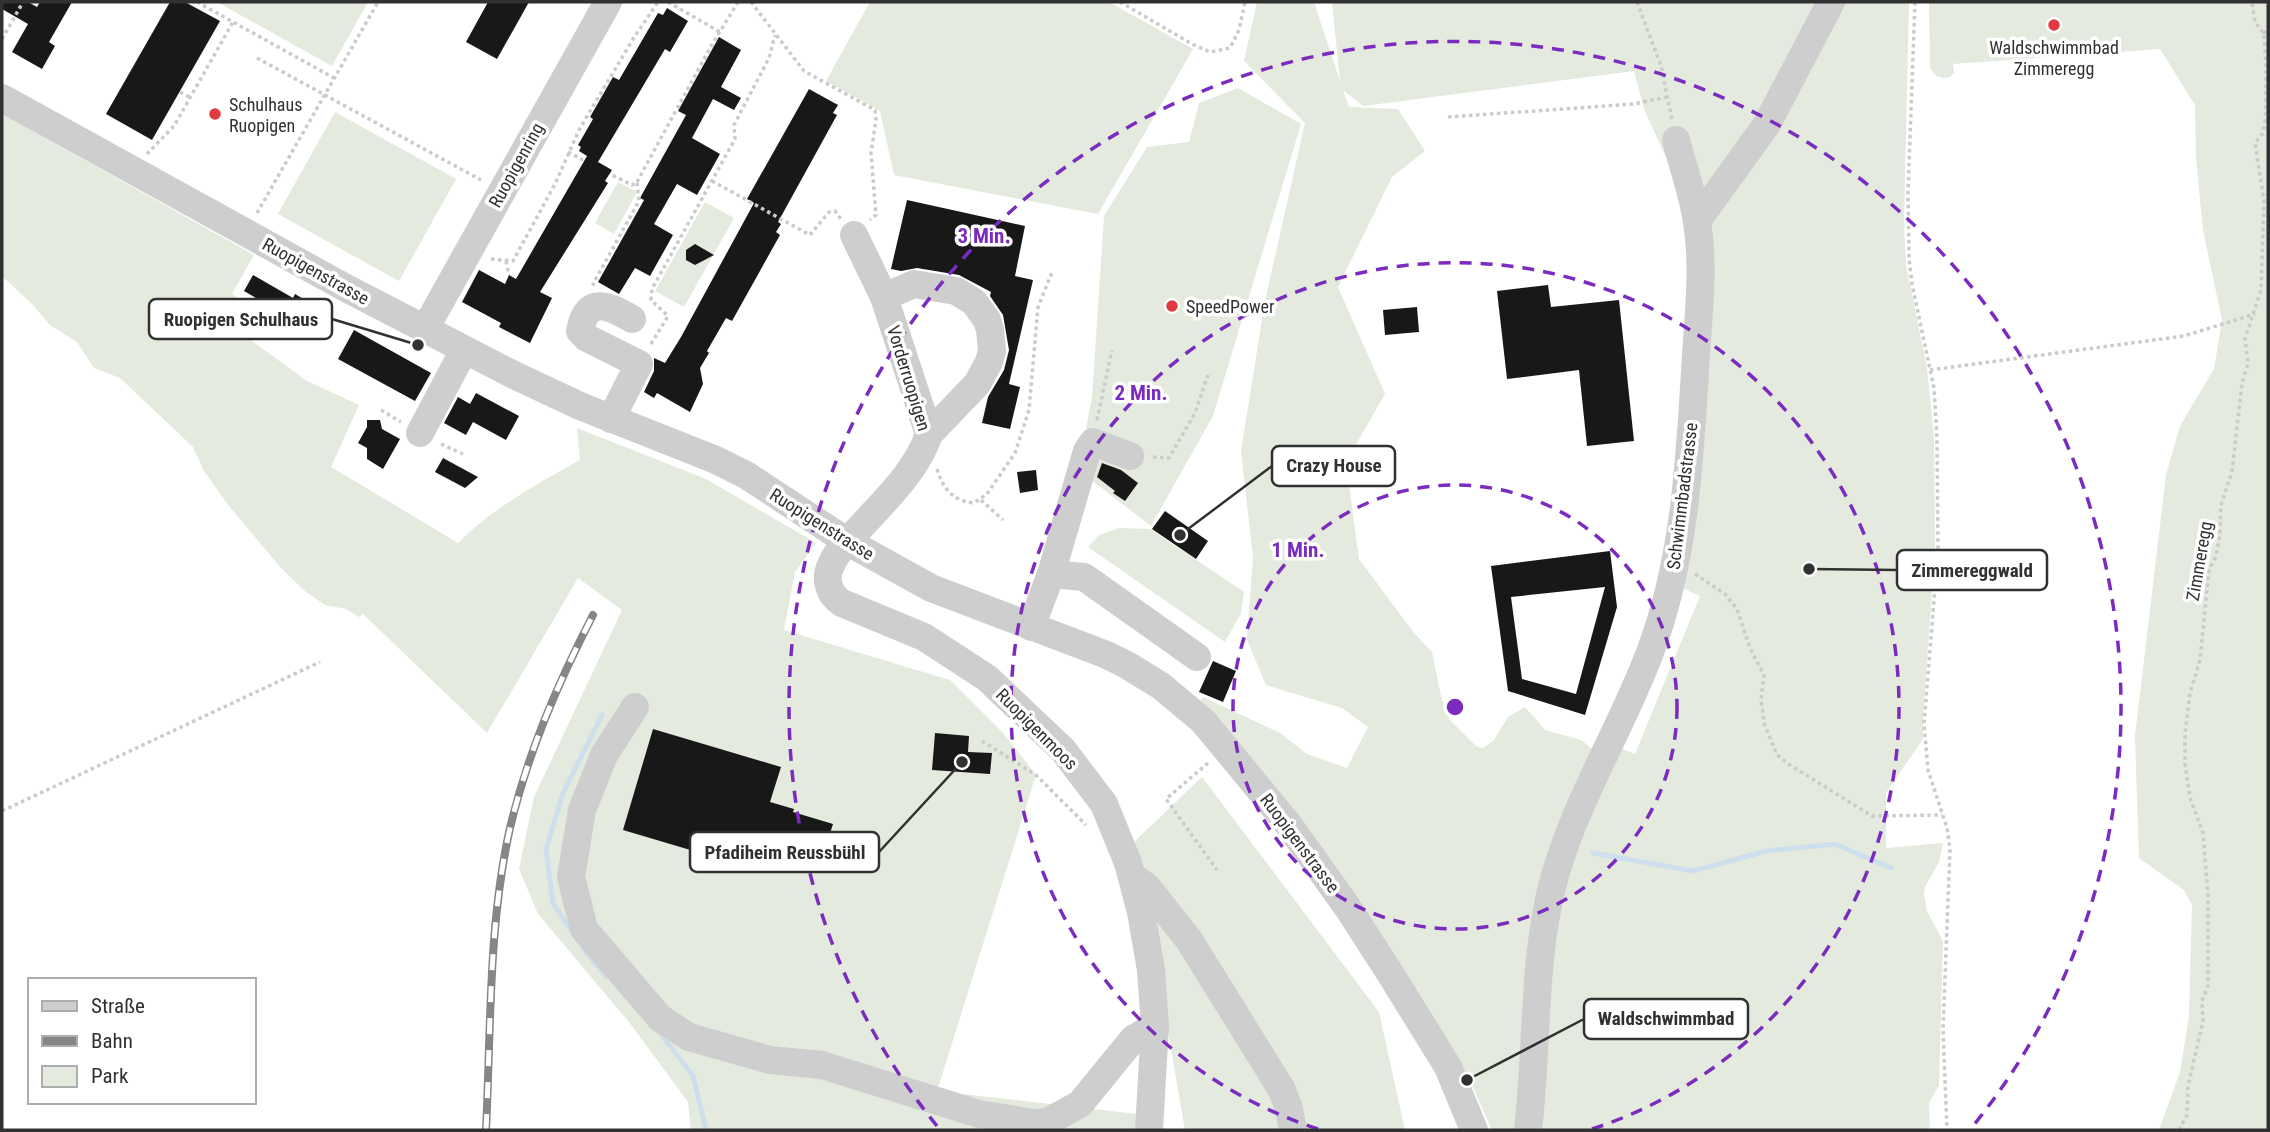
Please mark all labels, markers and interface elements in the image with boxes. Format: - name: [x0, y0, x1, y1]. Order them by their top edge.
- marker: Waldschwimmbad Zimmeregg: [2046, 17, 2062, 33]
- place label: Waldschwimmbad Zimmeregg: [1989, 37, 2119, 79]
- place label: Schulhaus Ruopigen: [229, 94, 302, 136]
- marker: Schulhaus Ruopigen: [207, 106, 223, 122]
- street label: Ruopigenring: [484, 119, 548, 211]
- text: 3 Min.: [957, 224, 1011, 248]
- street label: Ruopigenstrasse: [259, 233, 373, 309]
- place label: SpeedPower: [1186, 296, 1275, 317]
- marker: SpeedPower: [1164, 298, 1180, 314]
- callout: Ruopigen Schulhaus: [149, 299, 332, 339]
- text: Ruopigen Schulhaus: [164, 308, 318, 331]
- street label: Vorderruopigen: [883, 323, 935, 433]
- text: 2 Min.: [1114, 381, 1168, 405]
- street label: Schwimmbadstrasse: [1663, 421, 1701, 571]
- callout: Crazy House: [1272, 446, 1395, 486]
- text: Crazy House: [1286, 454, 1382, 477]
- street label: Ruopigenstrasse: [766, 484, 878, 564]
- street label: Zimmeregg: [2182, 519, 2216, 603]
- text: 1 Min.: [1271, 538, 1325, 562]
- callout: Zimmereggwald: [1897, 550, 2047, 590]
- text: Zimmereggwald: [1911, 559, 2033, 582]
- street label: Ruopigenmoos: [992, 684, 1082, 774]
- centre of rings: [1443, 695, 1467, 719]
- street label: Ruopigenstrasse: [1256, 789, 1344, 897]
- callout: Pfadiheim Reussbühl: [690, 832, 879, 872]
- text: Pfadiheim Reussbühl: [705, 841, 865, 864]
- legend: [28, 978, 256, 1104]
- text: Straße: [91, 994, 145, 1018]
- callout: Waldschwimmbad: [1584, 999, 1748, 1039]
- text: Waldschwimmbad: [1598, 1007, 1734, 1030]
- text: Bahn: [91, 1029, 133, 1053]
- text: Park: [91, 1064, 129, 1088]

